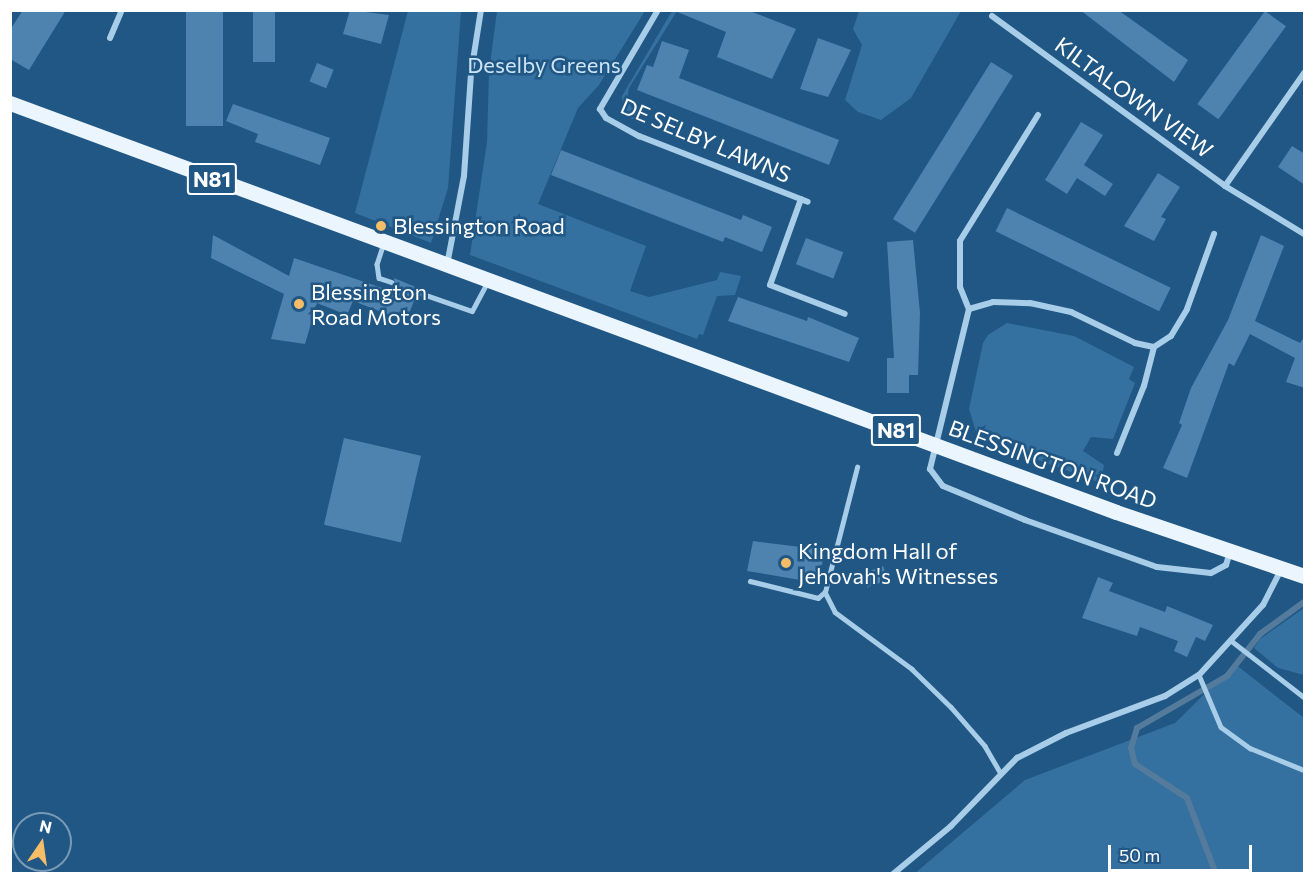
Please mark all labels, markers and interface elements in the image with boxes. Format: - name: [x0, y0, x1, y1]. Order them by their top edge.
- street label: KILTALOWN VIEW: [1050, 31, 1218, 163]
- park label: Deselby Greens: [467, 52, 621, 78]
- street label: DE SELBY LAWNS: [617, 92, 795, 188]
- road number: N81: [186, 161, 238, 197]
- place label: Blessington Road: [393, 213, 565, 239]
- marker: Blessington Road: [374, 219, 388, 233]
- place label: Blessington Road Motors: [311, 278, 441, 330]
- marker: Blessington Road Motors: [292, 297, 306, 311]
- road number: N81: [870, 412, 922, 448]
- street label: BLESSINGTON ROAD: [945, 414, 1161, 514]
- place label: Kingdom Hall of Jehovah's Witnesses: [798, 537, 998, 588]
- marker: Kingdom Hall of Jehovah's Witnesses: [779, 556, 793, 570]
- north arrow: [12, 812, 72, 872]
- text: N: [38, 815, 54, 837]
- scale bar: [1111, 833, 1255, 871]
- text: 50 m: [1119, 844, 1160, 866]

